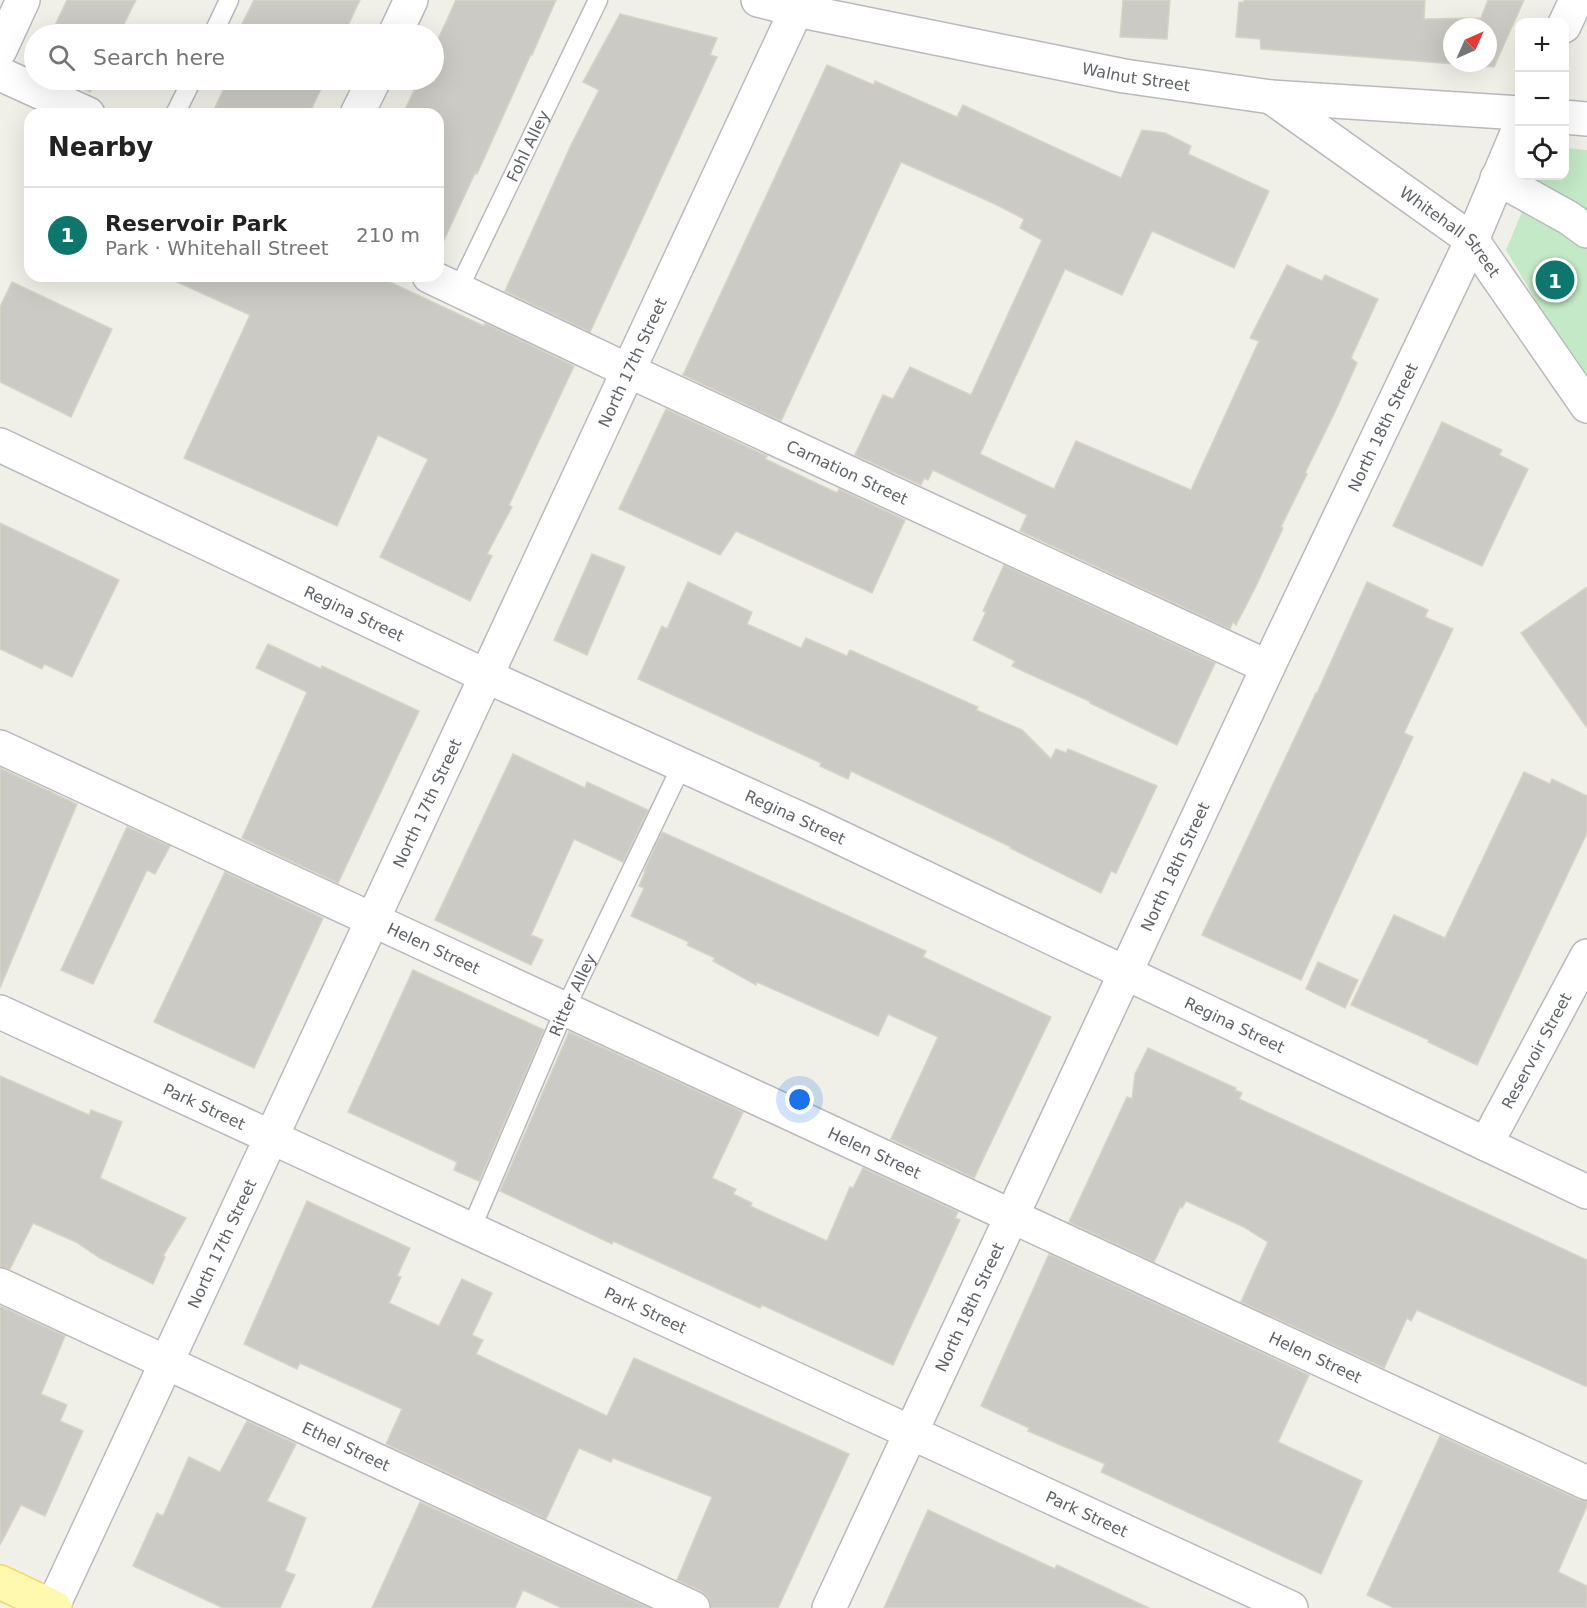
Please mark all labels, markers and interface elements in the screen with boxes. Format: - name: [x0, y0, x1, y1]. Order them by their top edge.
- north arrow: [1443, 18, 1497, 72]
- map controls: [1515, 18, 1569, 180]
- button: +: [1515, 18, 1569, 72]
- search box: [24, 24, 444, 90]
- icon: search: [45, 41, 78, 74]
- text: Search here: [93, 45, 225, 70]
- street label: Walnut Street: [1080, 59, 1191, 95]
- button: −: [1515, 72, 1569, 126]
- street label: Fohl Alley: [503, 107, 553, 185]
- button: locate: [1515, 126, 1569, 180]
- text: Nearby: [48, 132, 153, 162]
- street label: Whitehall Street: [1396, 183, 1504, 281]
- text: Reservoir Park: [105, 211, 287, 236]
- text: 1: [61, 223, 74, 247]
- text: 210 m: [356, 223, 420, 247]
- text: Park · Whitehall Street: [105, 236, 329, 260]
- pin: 1: [1536, 258, 1574, 302]
- street label: North 17th Street: [594, 295, 671, 430]
- street label: North 18th Street: [1344, 360, 1422, 495]
- street label: Carnation Street: [783, 436, 911, 509]
- street label: Regina Street: [301, 582, 407, 646]
- street label: North 17th Street: [389, 736, 466, 871]
- street label: Regina Street: [742, 786, 848, 849]
- street label: North 18th Street: [1137, 799, 1214, 935]
- street label: Helen Street: [384, 919, 483, 978]
- street label: Ritter Alley: [545, 951, 600, 1039]
- street label: Reservoir Street: [1498, 990, 1576, 1112]
- street label: Regina Street: [1181, 993, 1288, 1057]
- street label: Park Street: [160, 1080, 248, 1134]
- your location: [785, 1085, 814, 1114]
- street label: Helen Street: [825, 1123, 924, 1183]
- street label: North 17th Street: [184, 1176, 260, 1311]
- street label: North 18th Street: [932, 1240, 1008, 1375]
- street label: Park Street: [601, 1283, 689, 1338]
- street label: Helen Street: [1266, 1328, 1365, 1387]
- street label: Ethel Street: [299, 1418, 393, 1475]
- street label: Park Street: [1042, 1487, 1131, 1541]

